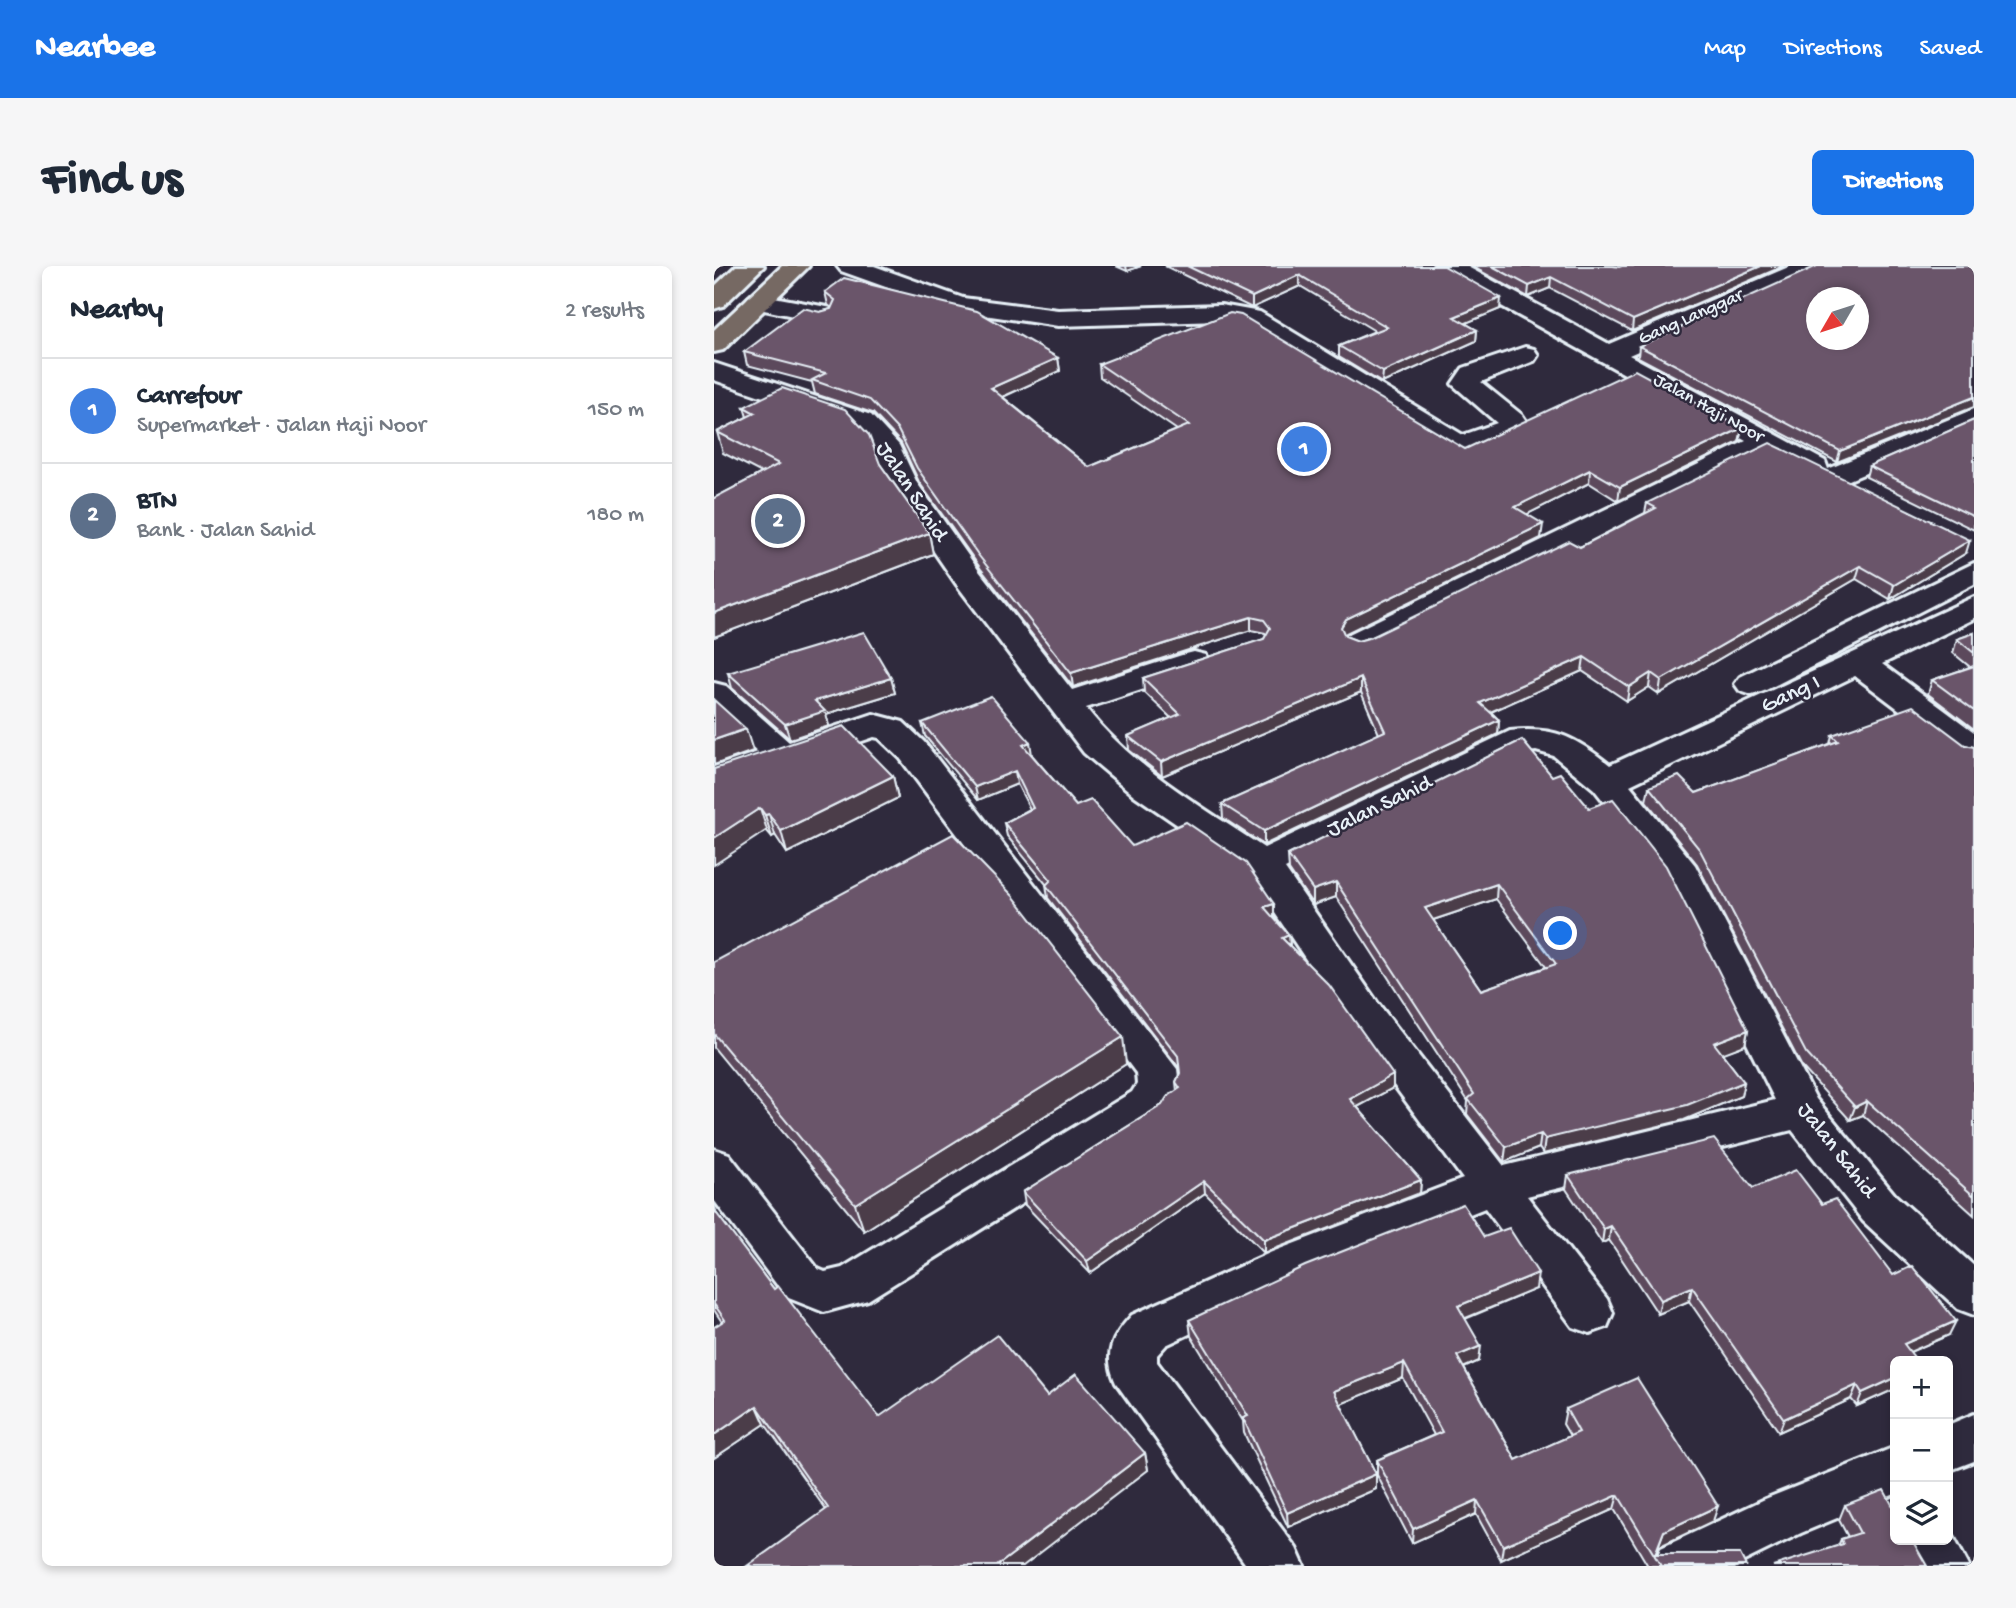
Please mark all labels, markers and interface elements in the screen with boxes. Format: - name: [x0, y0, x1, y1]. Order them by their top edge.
- text: Nearbee: [35, 30, 155, 68]
- text: Map: [1704, 35, 1746, 64]
- text: Directions: [1784, 35, 1882, 64]
- text: Saved: [1920, 35, 1981, 64]
- button: Directions: [1812, 150, 1974, 215]
- text: Find us: [42, 153, 182, 211]
- street label: Gang Langgar: [1635, 284, 1749, 351]
- north arrow: [1806, 287, 1869, 350]
- text: Nearby: [70, 294, 163, 329]
- text: 2 results: [565, 298, 644, 325]
- street label: Jalan Haji Noor: [1649, 369, 1769, 450]
- text: Carrefour: [137, 382, 240, 413]
- text: 1: [88, 397, 98, 424]
- text: 150 m: [588, 397, 644, 424]
- text: Supermarket · Jalan Haji Noor: [137, 413, 426, 440]
- pin: 1: [1281, 423, 1327, 475]
- street label: Jalan Sahid: [869, 437, 954, 548]
- text: BTN: [137, 487, 177, 518]
- pin: 2: [755, 495, 801, 547]
- text: 2: [87, 502, 99, 529]
- text: 180 m: [587, 502, 644, 529]
- text: Bank · Jalan Sahid: [137, 518, 314, 545]
- street label: Gang I: [1757, 670, 1825, 720]
- street label: Jalan Sahid: [1323, 769, 1438, 844]
- your location: [1543, 916, 1577, 950]
- street label: Jalan Sahid: [1790, 1098, 1882, 1205]
- map controls: [1890, 1356, 1953, 1545]
- button: +: [1890, 1356, 1953, 1419]
- button: −: [1890, 1419, 1953, 1482]
- button: layers: [1890, 1482, 1953, 1545]

